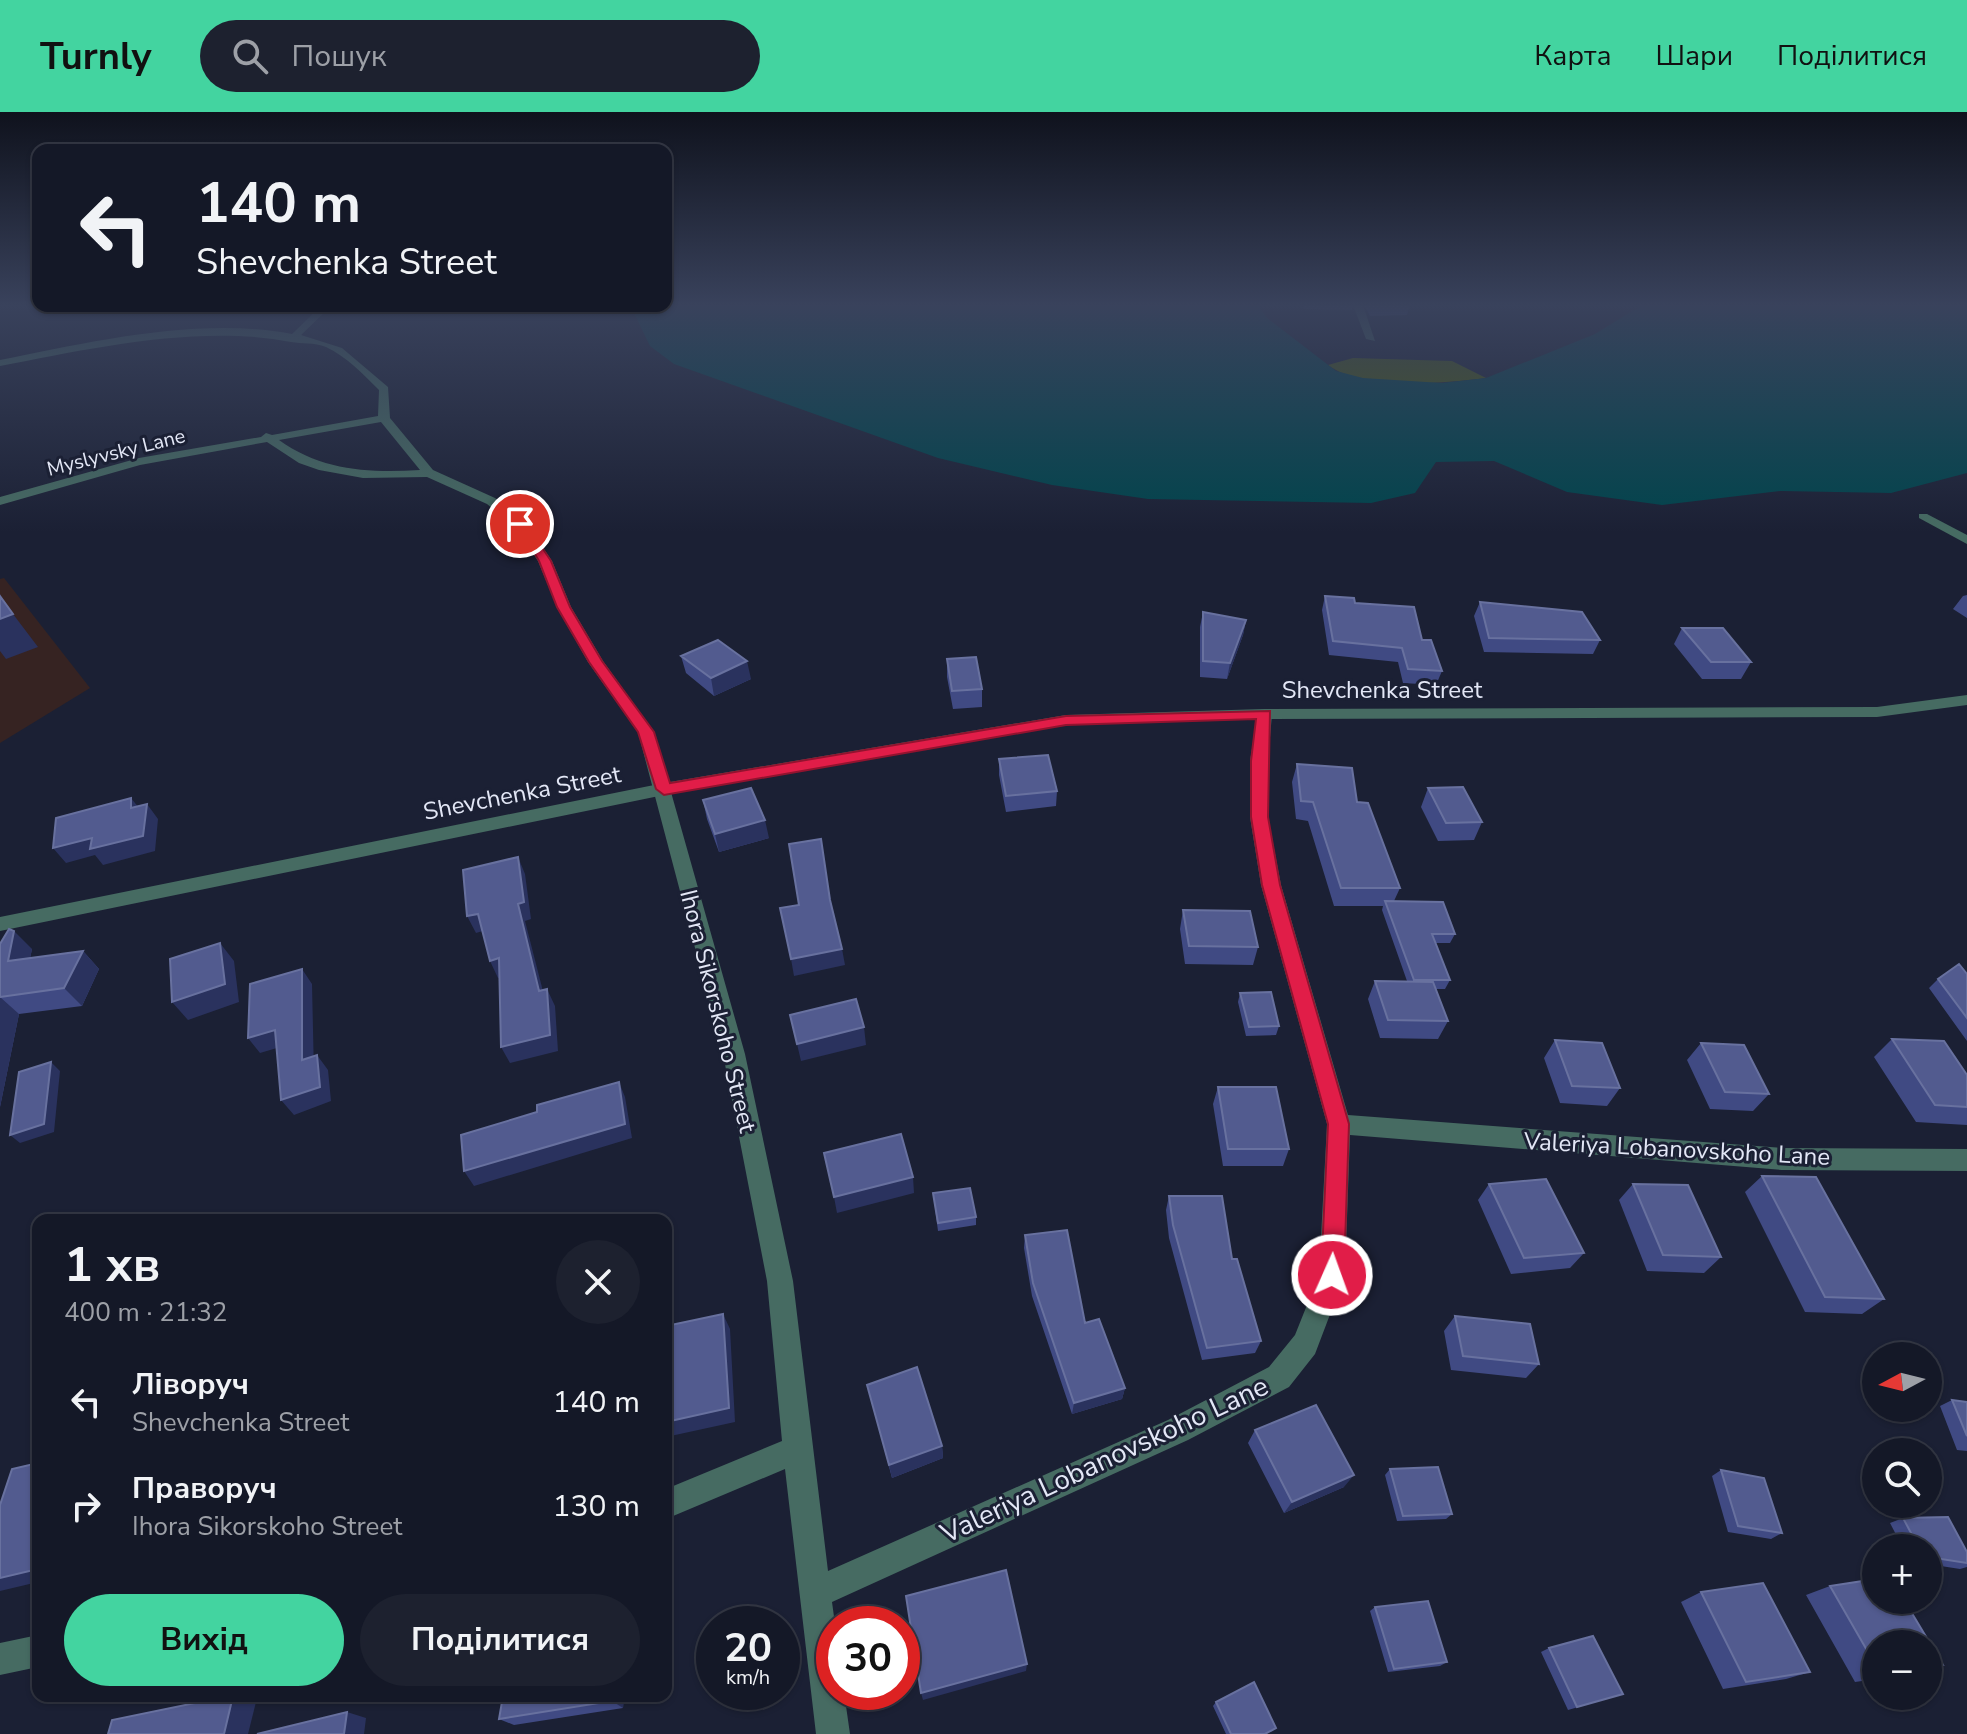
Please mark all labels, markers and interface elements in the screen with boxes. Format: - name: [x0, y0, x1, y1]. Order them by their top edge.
- search box: [200, 20, 760, 92]
- text: Turnly: [40, 31, 152, 82]
- icon: search: [228, 34, 272, 78]
- text: Пошук: [292, 36, 387, 77]
- text: Карта: [1534, 37, 1612, 75]
- text: Шари: [1656, 37, 1733, 75]
- text: Поділитися: [1777, 37, 1927, 75]
- text: 140 m: [196, 165, 361, 242]
- icon: left: [64, 176, 168, 280]
- text: Shevchenka Street: [196, 238, 497, 287]
- street label: Myslyvsky Lane: [44, 422, 188, 483]
- pin: [486, 490, 554, 558]
- icon: arrive: [498, 502, 542, 546]
- street label: Shevchenka Street: [1282, 674, 1483, 706]
- street label: Shevchenka Street: [420, 758, 624, 828]
- street label: Ihora Sikorskoho Street: [672, 886, 764, 1137]
- street label: Valeriya Lobanovskoho Lane: [1522, 1125, 1831, 1173]
- text: 1 хв: [64, 1232, 160, 1298]
- position arrow: [1290, 1233, 1374, 1317]
- button: close: [556, 1240, 640, 1324]
- text: 400 m · 21:32: [64, 1295, 227, 1330]
- north arrow: [1862, 1342, 1942, 1422]
- map controls: [1862, 1342, 1942, 1710]
- text: Ліворуч: [132, 1364, 249, 1405]
- street label: Valeriya Lobanovskoho Lane: [933, 1367, 1275, 1553]
- icon: left: [64, 1380, 108, 1424]
- text: 140 m: [553, 1382, 640, 1423]
- text: Shevchenka Street: [132, 1405, 349, 1440]
- button: search: [1862, 1438, 1942, 1518]
- text: Праворуч: [132, 1468, 277, 1509]
- icon: right: [64, 1484, 108, 1528]
- text: 130 m: [553, 1486, 640, 1527]
- text: Ihora Sikorskoho Street: [132, 1509, 402, 1544]
- button: +: [1862, 1534, 1942, 1614]
- button: Вихід: [64, 1594, 344, 1686]
- button: Поділитися: [360, 1594, 640, 1686]
- speed limit sign: 30: [816, 1606, 920, 1710]
- text: 20: [724, 1621, 772, 1675]
- button: −: [1862, 1630, 1942, 1710]
- text: km/h: [726, 1664, 770, 1691]

